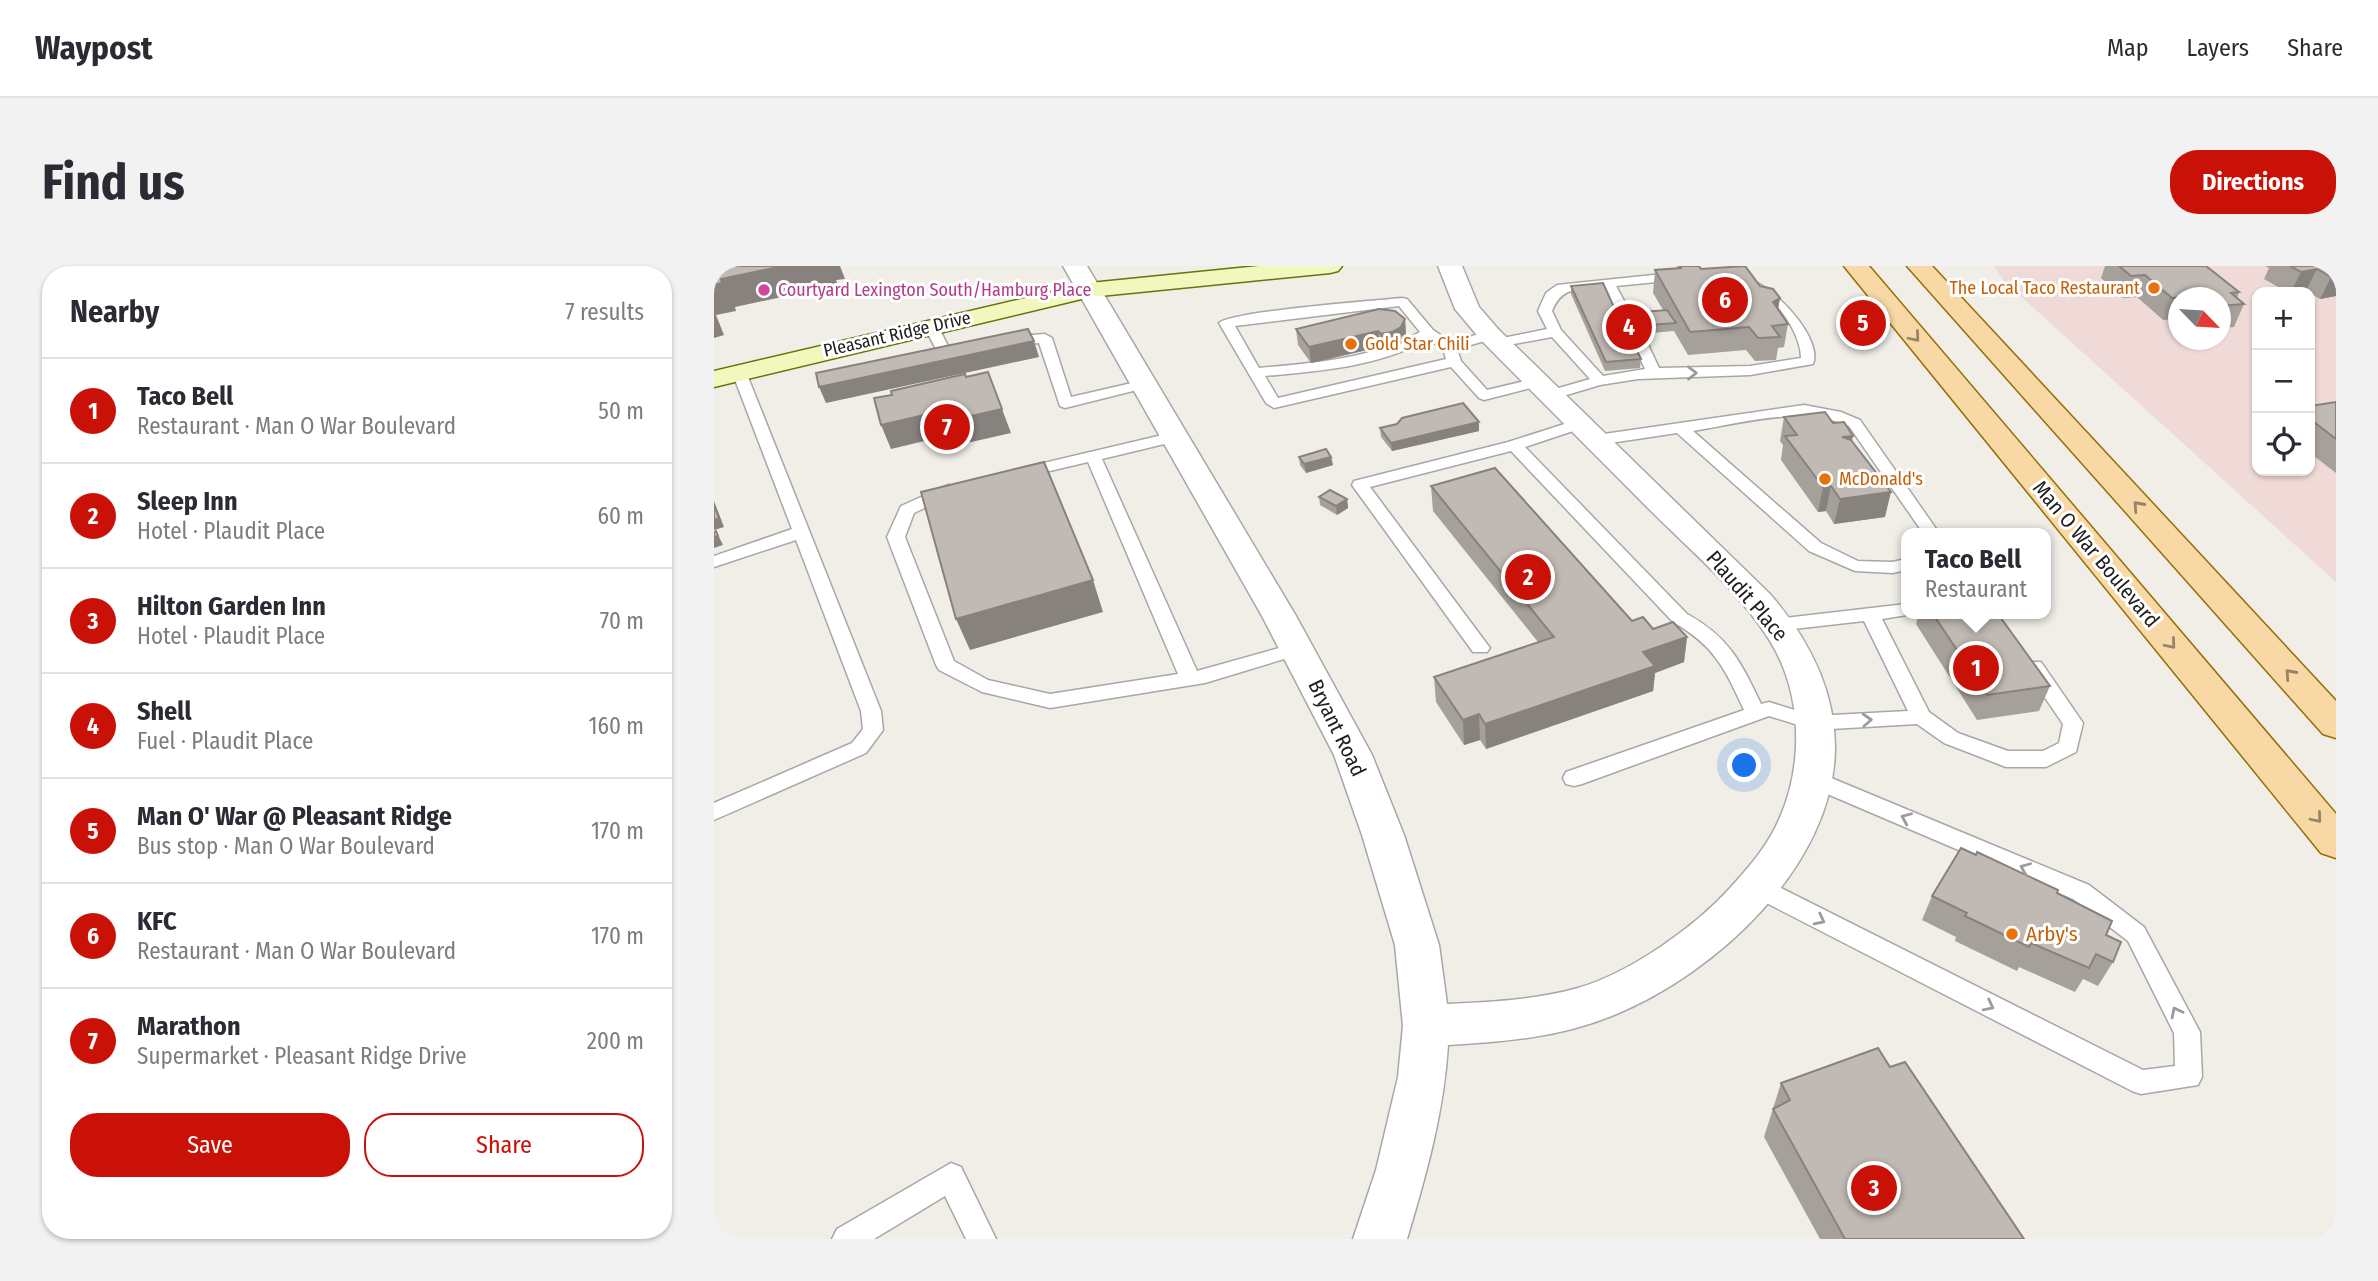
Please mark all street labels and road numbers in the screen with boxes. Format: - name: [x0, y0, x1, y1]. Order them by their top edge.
- street label: Pleasant Ridge Drive: [821, 306, 973, 362]
- street label: Man O War Boulevard: [2027, 475, 2165, 633]
- street label: Plaudit Place: [1701, 545, 1793, 647]
- street label: Bryant Road: [1302, 675, 1372, 781]

